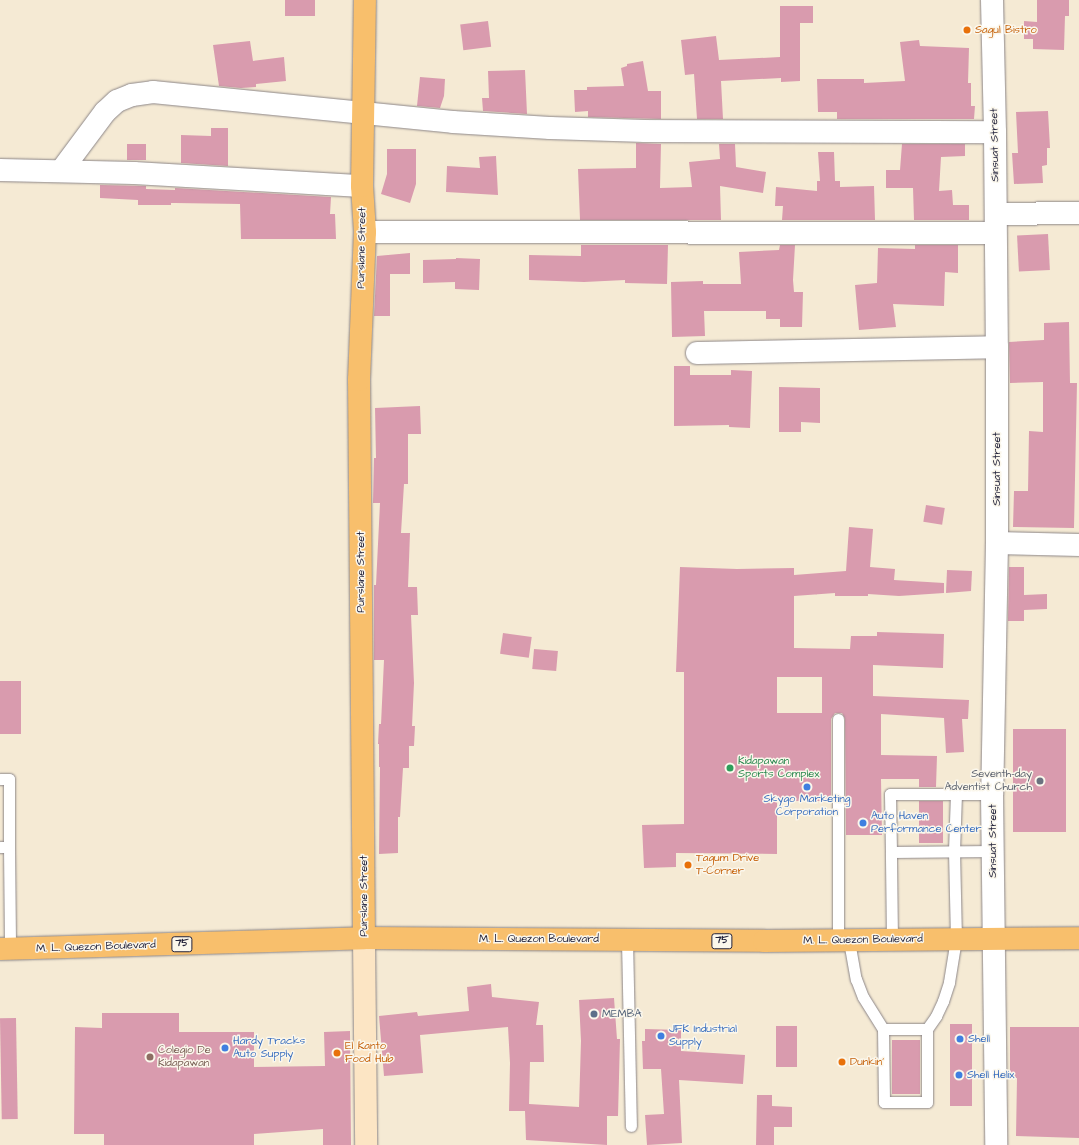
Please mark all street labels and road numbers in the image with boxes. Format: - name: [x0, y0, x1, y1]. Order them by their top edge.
- street label: Sinsuat Street: [988, 108, 1002, 182]
- street label: Purslane Street: [355, 207, 369, 289]
- street label: Sinsuat Street: [990, 432, 1004, 506]
- street label: Purslane Street: [354, 531, 368, 613]
- street label: Sinsuat Street: [986, 804, 1000, 878]
- street label: Purslane Street: [357, 855, 371, 937]
- street label: M. L. Quezon Boulevard: [479, 932, 599, 946]
- street label: M. L. Quezon Boulevard: [803, 932, 923, 948]
- road number: 75: [711, 933, 733, 949]
- road number: 75: [171, 936, 193, 952]
- street label: M. L. Quezon Boulevard: [36, 938, 156, 956]

